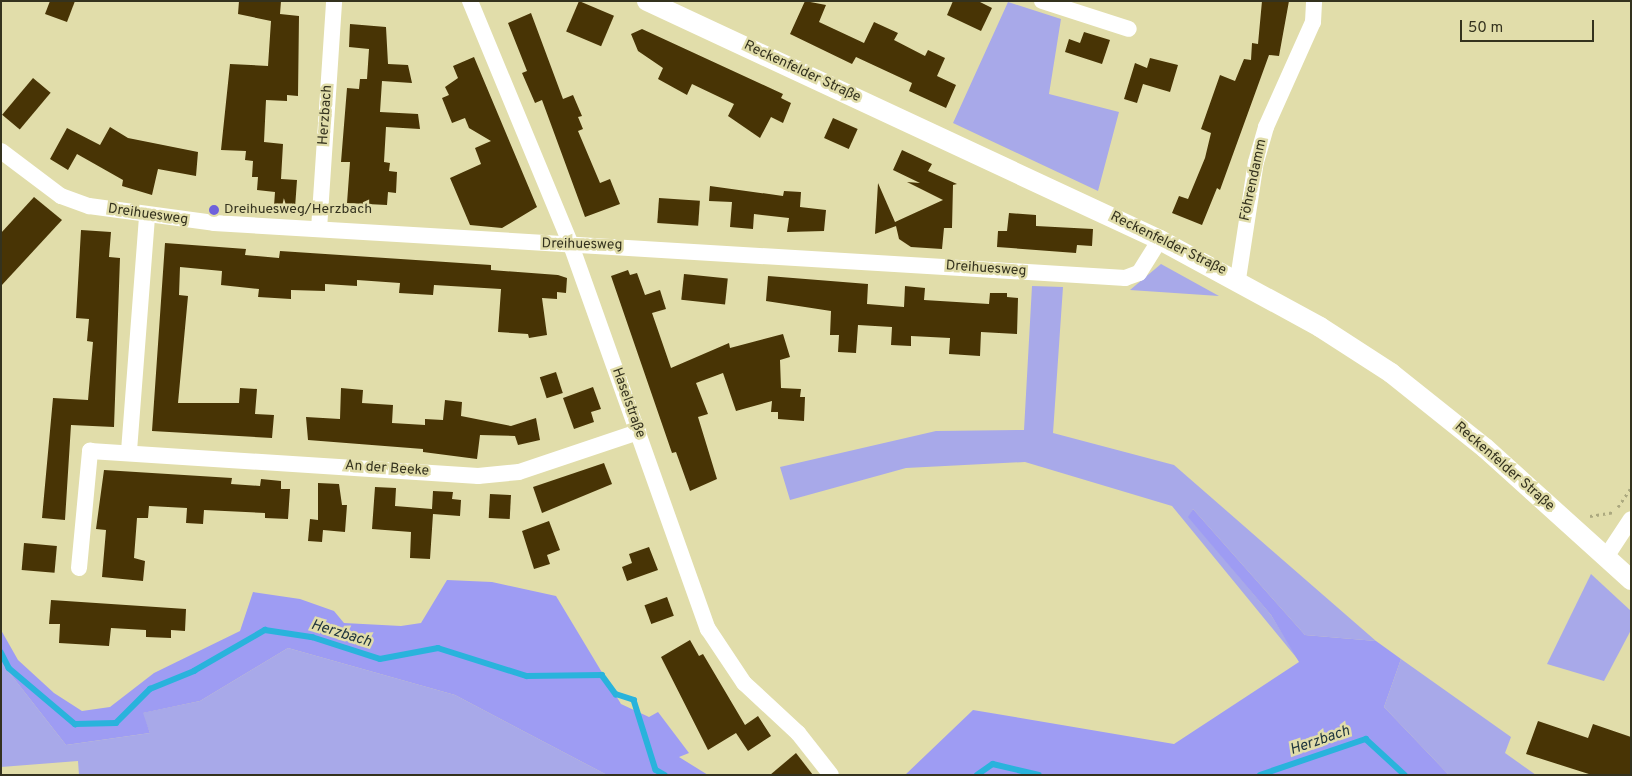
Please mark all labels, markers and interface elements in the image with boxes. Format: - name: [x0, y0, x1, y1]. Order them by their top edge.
- scale bar: [1462, 10, 1596, 42]
- text: 50 m: [1468, 19, 1503, 38]
- street label: Reckenfelder Straße: [741, 38, 863, 106]
- street label: Herzbach: [316, 84, 336, 146]
- street label: Föhrendamm: [1237, 137, 1271, 223]
- street label: Dreihuesweg: [107, 201, 189, 229]
- place label: Dreihuesweg/Herzbach: [224, 202, 372, 218]
- marker: Dreihuesweg/Herzbach: [208, 204, 220, 216]
- street label: Reckenfelder Straße: [1107, 209, 1229, 279]
- street label: Dreihuesweg: [541, 236, 623, 254]
- street label: Dreihuesweg: [945, 258, 1027, 280]
- street label: Haselstraße: [608, 366, 648, 440]
- street label: Reckenfelder Straße: [1451, 419, 1557, 515]
- street label: An der Beeke: [344, 458, 430, 480]
- water label: Herzbach: [309, 616, 373, 652]
- water label: Herzbach: [1288, 722, 1352, 760]

